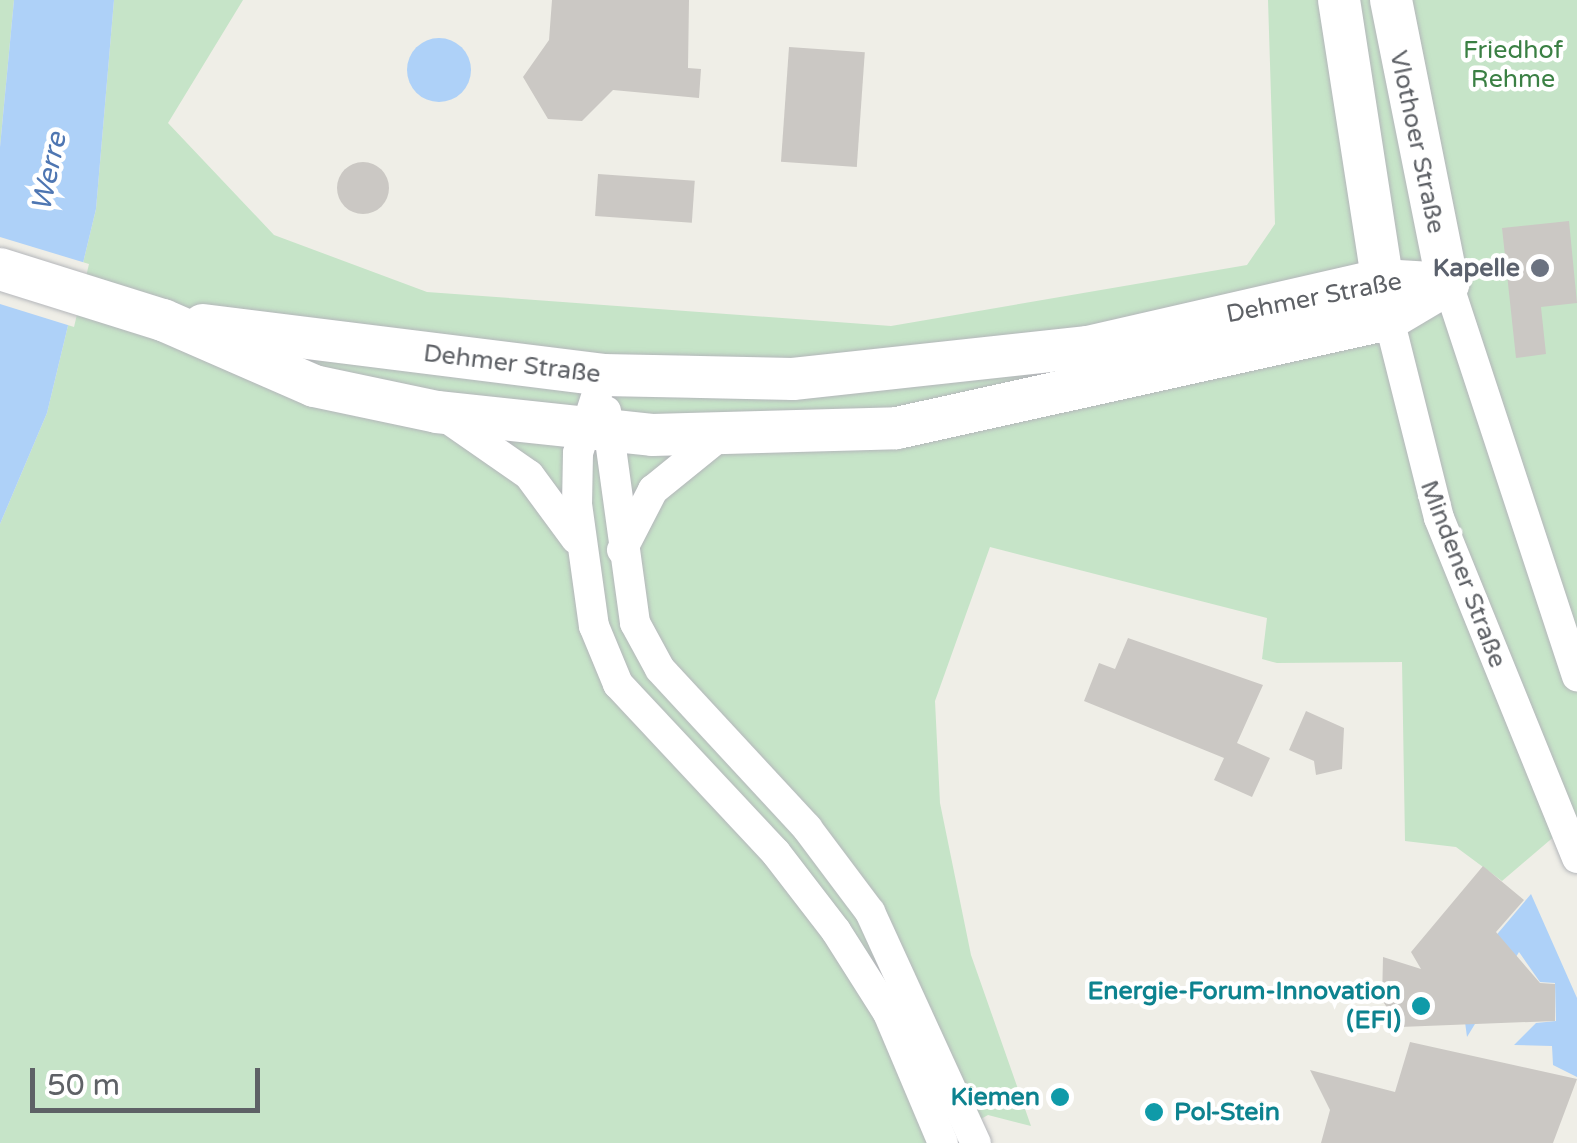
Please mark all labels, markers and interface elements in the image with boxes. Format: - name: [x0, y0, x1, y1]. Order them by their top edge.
- park label: Friedhof Rehme: [1463, 36, 1563, 95]
- street label: Vlothoer Straße: [1383, 48, 1451, 236]
- water label: Werre: [24, 129, 74, 215]
- place label: Kapelle: [1433, 253, 1520, 283]
- marker: Kapelle: [1529, 257, 1551, 279]
- street label: Dehmer Straße: [1224, 266, 1404, 330]
- street label: Dehmer Straße: [422, 338, 602, 390]
- street label: Mindener Straße: [1413, 476, 1513, 672]
- place label: Energie-Forum-Innovation (EFI): [1088, 977, 1401, 1036]
- marker: Energie-Forum-Innovation (EFI): [1410, 995, 1432, 1017]
- scale bar: [35, 1048, 265, 1110]
- text: 50 m: [47, 1067, 120, 1104]
- place label: Kiemen: [951, 1082, 1040, 1112]
- marker: Kiemen: [1049, 1086, 1071, 1108]
- place label: Pol-Stein: [1174, 1097, 1280, 1127]
- marker: Pol-Stein: [1143, 1101, 1165, 1123]

